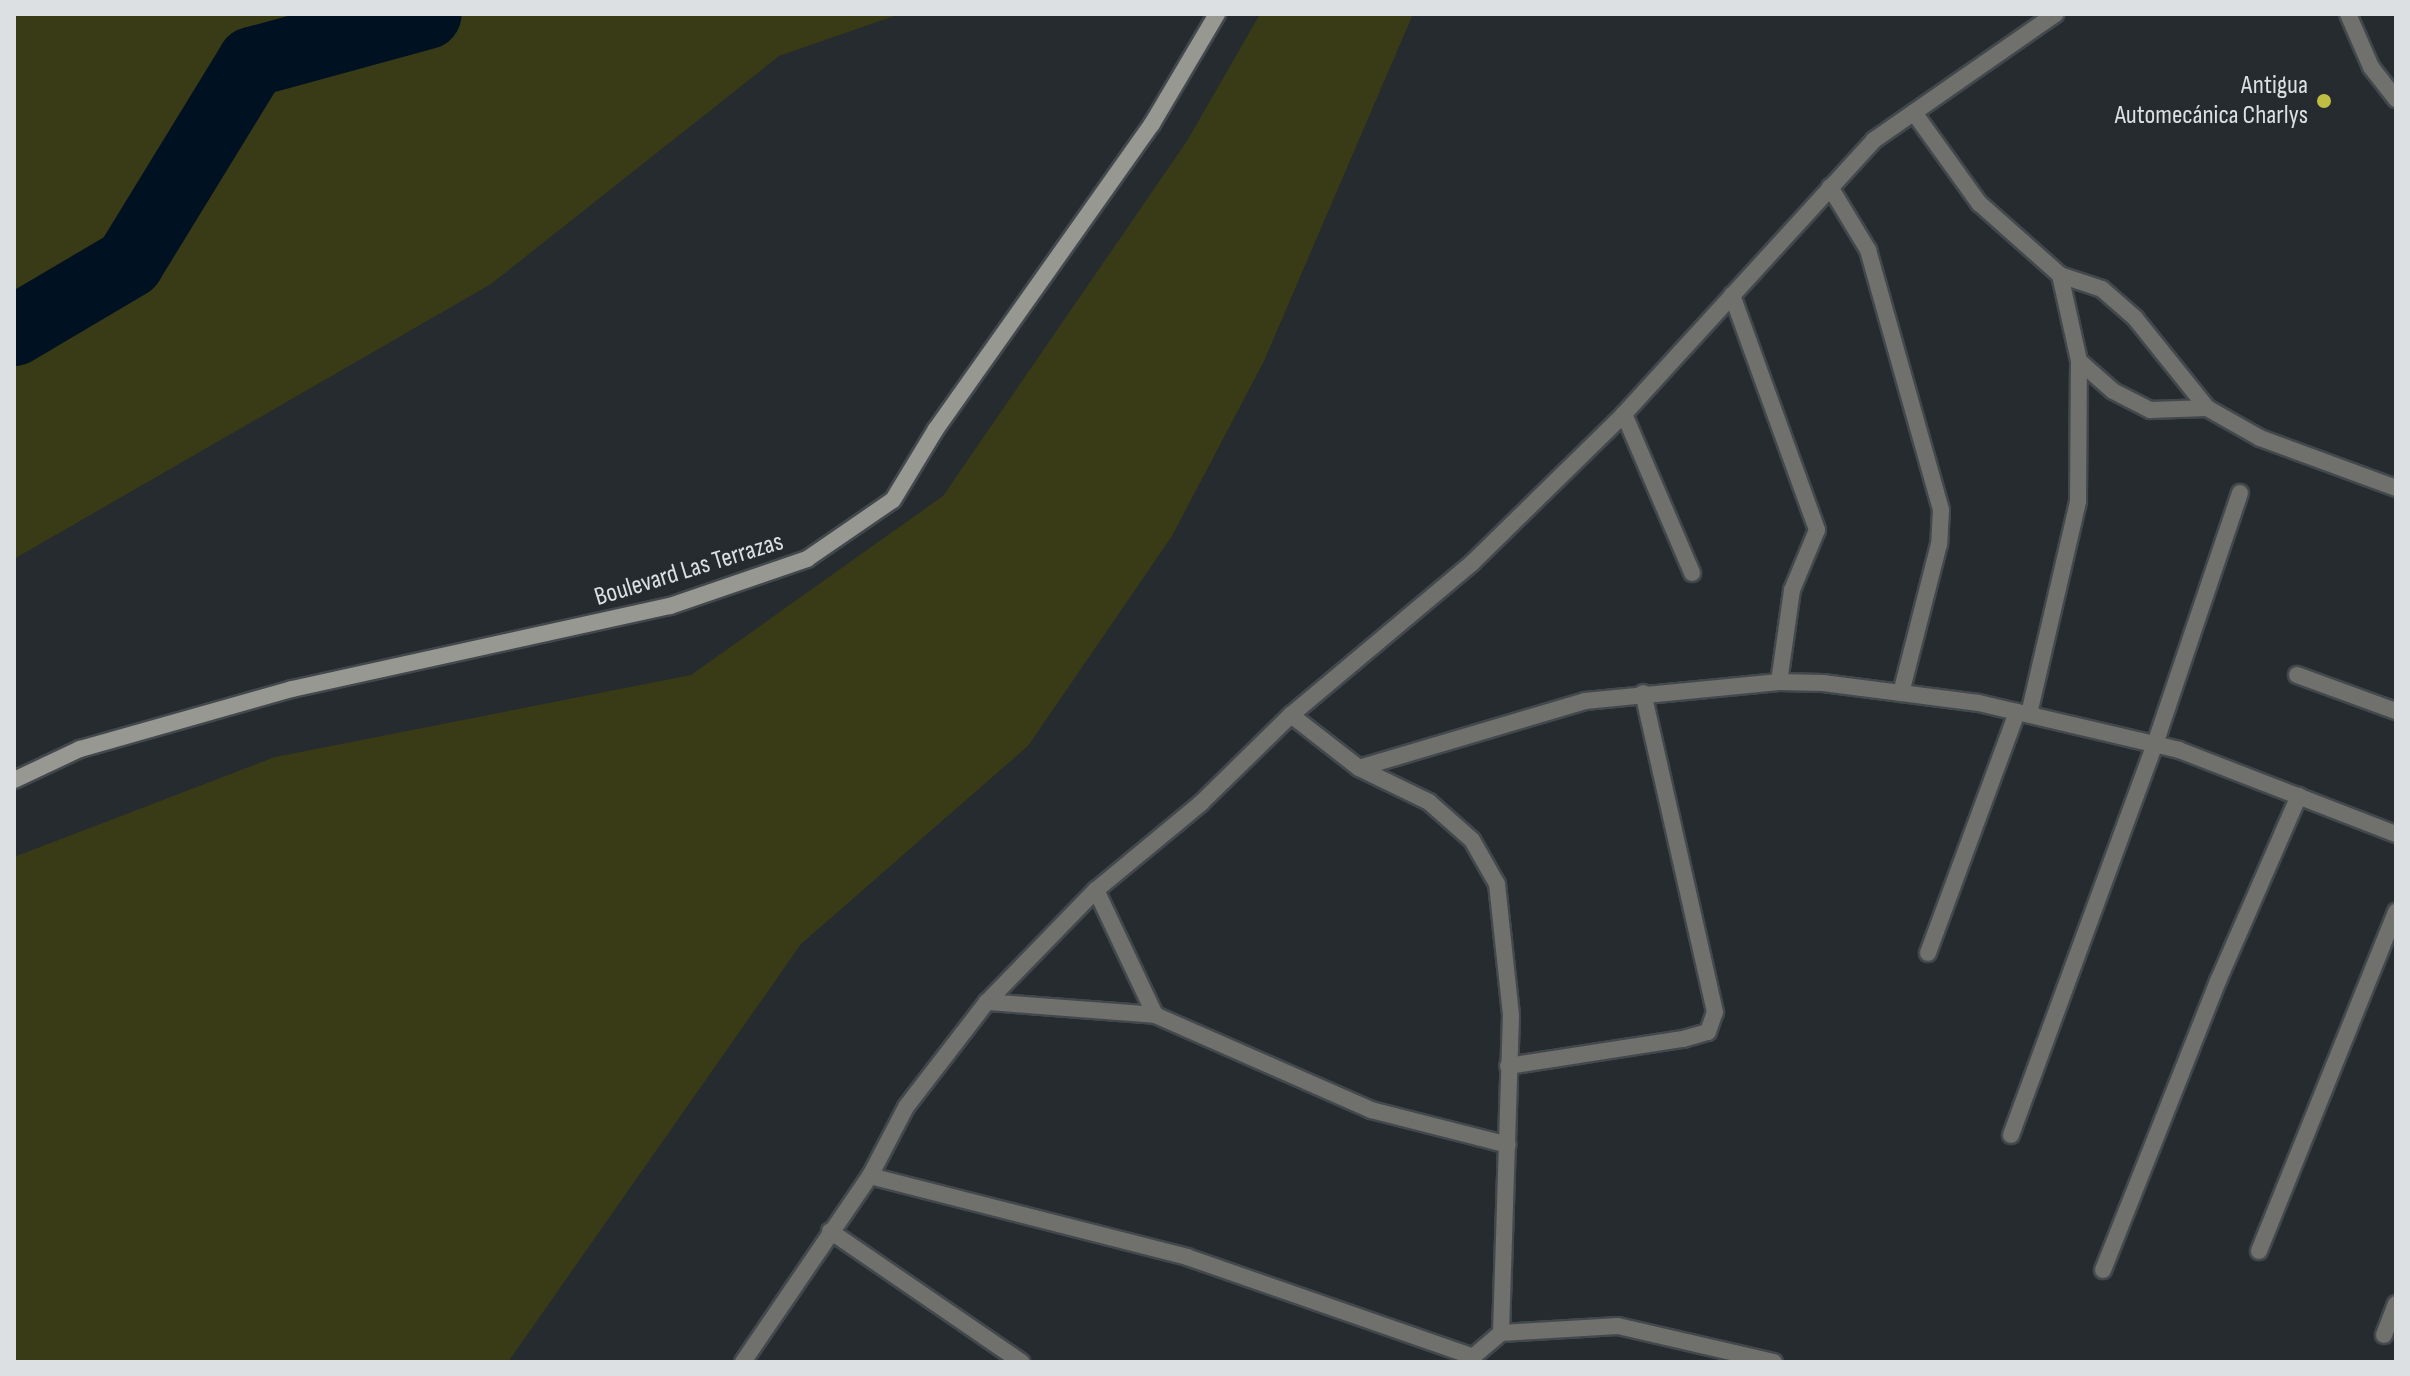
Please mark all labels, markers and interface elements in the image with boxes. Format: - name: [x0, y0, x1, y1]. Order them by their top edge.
- place label: Antigua Automecánica Charlys: [2115, 70, 2308, 132]
- marker: Antigua Automecánica Charlys: [2315, 92, 2333, 110]
- street label: Boulevard Las Terrazas: [591, 526, 787, 614]

